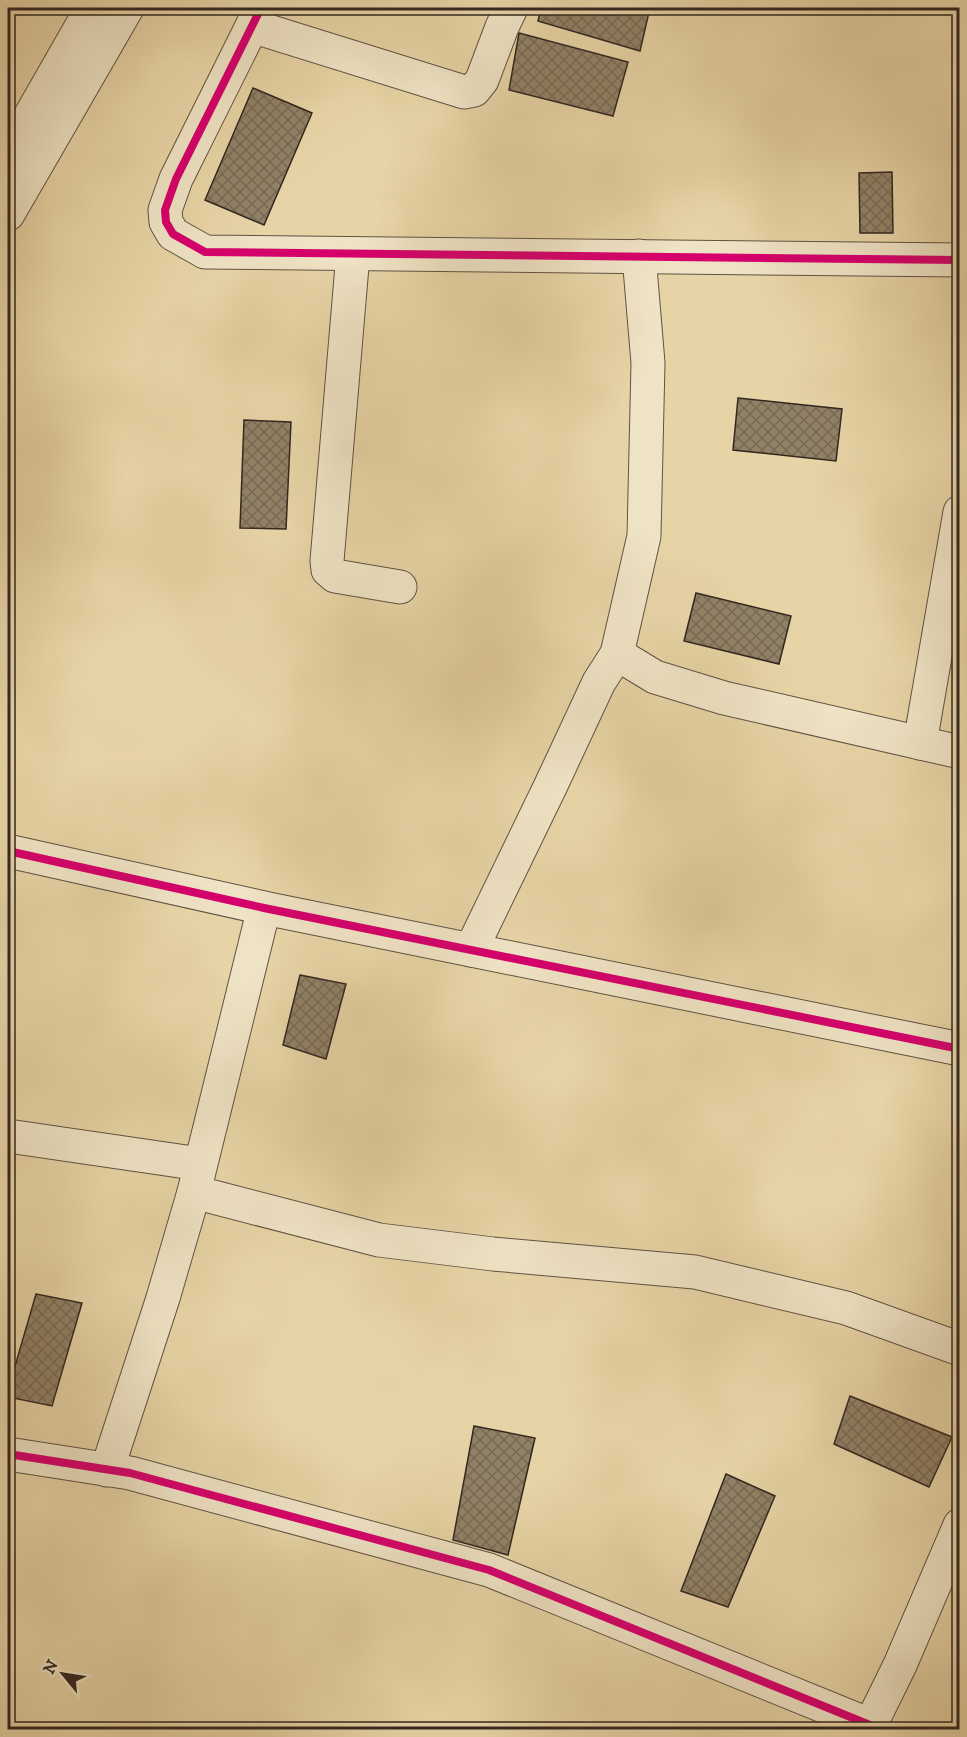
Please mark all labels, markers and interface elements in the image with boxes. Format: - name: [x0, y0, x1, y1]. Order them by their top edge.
- north arrow: [33, 1644, 93, 1704]
- text: N: [39, 1656, 63, 1678]

